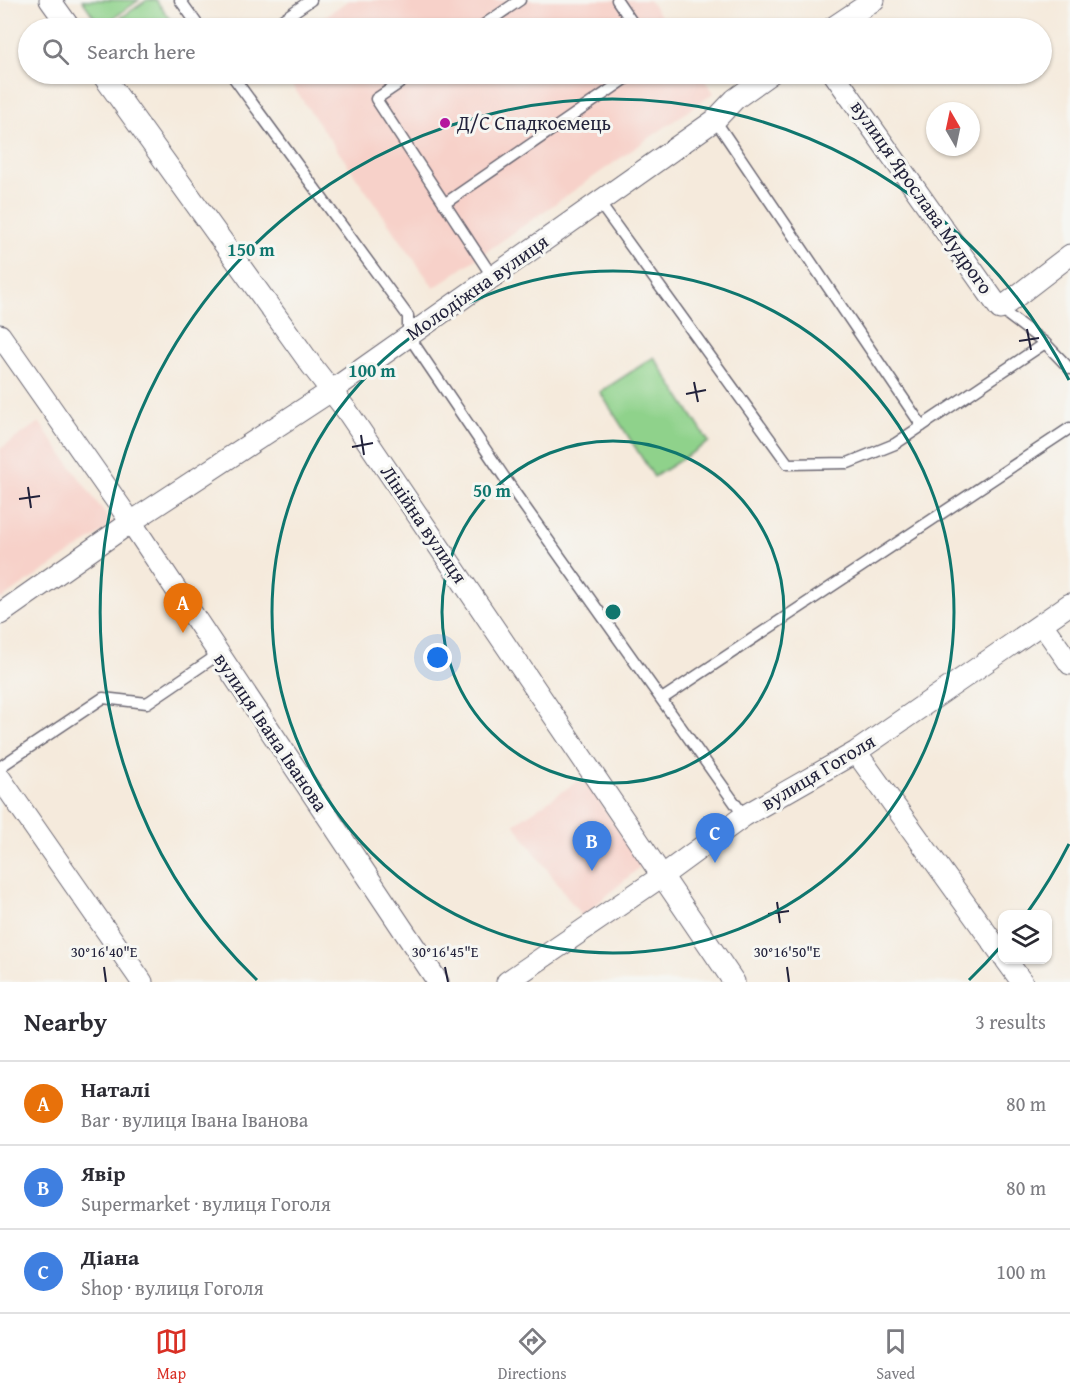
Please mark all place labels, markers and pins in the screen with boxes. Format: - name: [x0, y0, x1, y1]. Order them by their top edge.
- place label: Д/С Спадкоємець: [456, 108, 611, 137]
- marker: Д/С Спадкоємець: [438, 116, 452, 130]
- pin: A: [164, 584, 202, 633]
- centre of rings: [603, 602, 623, 622]
- pin: C: [696, 814, 734, 863]
- pin: B: [572, 822, 612, 871]

